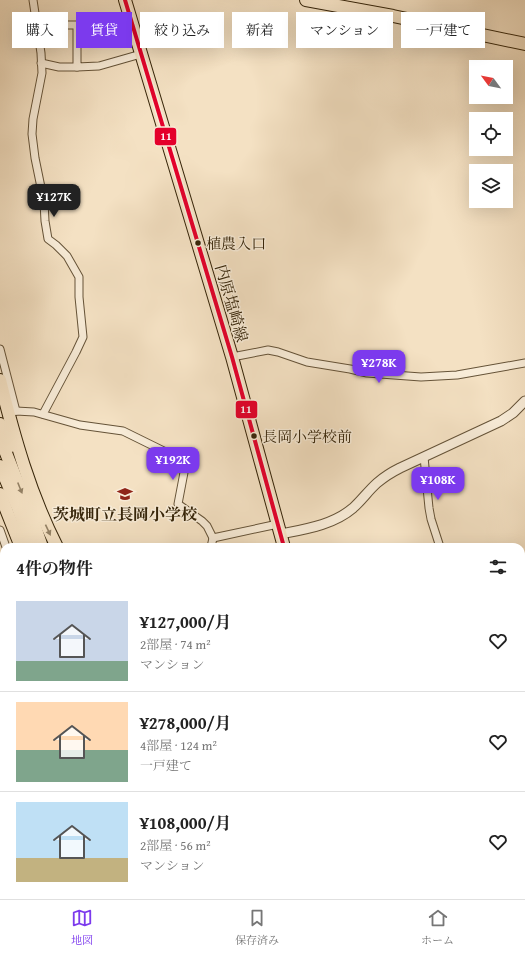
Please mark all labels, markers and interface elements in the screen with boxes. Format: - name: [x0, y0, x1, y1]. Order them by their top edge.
- chip: 購入: [12, 12, 68, 48]
- chip: 賃貸: [76, 12, 132, 48]
- chip: 絞り込み: [140, 12, 224, 48]
- chip: 新着: [232, 12, 288, 48]
- chip: マンション: [296, 12, 393, 48]
- chip: 一戸建て: [401, 12, 485, 48]
- north arrow: [469, 60, 513, 104]
- map controls: [469, 60, 513, 208]
- button: locate: [469, 112, 513, 156]
- line badge: 11: [154, 127, 177, 146]
- text: 11: [160, 128, 172, 144]
- button: layers: [469, 164, 513, 208]
- pin: ¥127K: [26, 184, 82, 218]
- text: ¥127K: [36, 187, 72, 206]
- place label: 植農入口: [206, 233, 266, 254]
- marker: 植農入口: [193, 238, 203, 248]
- street label: 内原塩崎線: [209, 261, 255, 345]
- pin: ¥278K: [351, 350, 407, 384]
- text: ¥278K: [361, 353, 397, 372]
- line badge: 11: [235, 400, 258, 419]
- text: 11: [240, 401, 252, 417]
- place label: 長岡小学校前: [262, 426, 352, 447]
- marker: 長岡小学校前: [249, 431, 259, 441]
- pin: ¥192K: [145, 447, 201, 481]
- text: ¥192K: [155, 450, 191, 469]
- pin: ¥108K: [410, 467, 466, 501]
- text: ¥108K: [420, 470, 456, 489]
- one-way arrow: [17, 482, 23, 494]
- school or university icon: 茨城町立長岡小学校: [116, 485, 134, 503]
- place label: 茨城町立長岡小学校: [53, 502, 198, 526]
- one-way arrow: [45, 524, 51, 536]
- text: 4件の物件: [16, 555, 93, 580]
- icon: filters: [487, 556, 509, 578]
- text: ¥127,000/月: [140, 609, 232, 634]
- icon: home: [48, 617, 96, 665]
- icon: heart: [487, 630, 509, 652]
- text: 2部屋 · 74 m²: [140, 635, 211, 654]
- text: マンション: [140, 655, 204, 674]
- text: ¥278,000/月: [140, 710, 232, 735]
- icon: home: [48, 718, 96, 766]
- icon: heart: [487, 731, 509, 753]
- text: 4部屋 · 124 m²: [140, 736, 217, 755]
- text: 一戸建て: [140, 756, 192, 775]
- text: ¥108,000/月: [140, 810, 232, 835]
- icon: home: [48, 818, 96, 866]
- icon: heart: [487, 831, 509, 853]
- text: 2部屋 · 56 m²: [140, 836, 211, 855]
- text: マンション: [140, 856, 204, 875]
- tab: 地図: [71, 907, 93, 948]
- tab: 保存済み: [235, 907, 279, 948]
- tab: ホーム: [421, 907, 454, 948]

